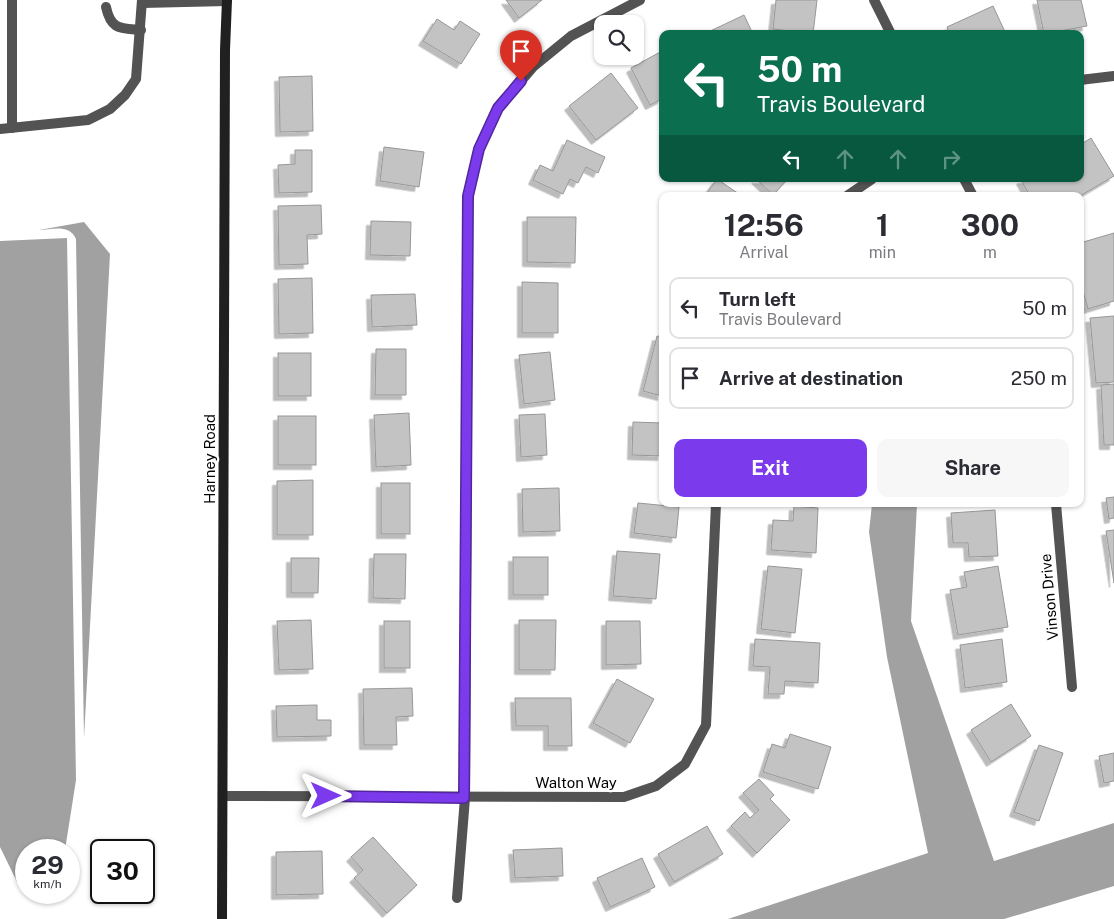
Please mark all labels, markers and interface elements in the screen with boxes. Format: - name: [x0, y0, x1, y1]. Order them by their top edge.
- map controls: [594, 15, 644, 65]
- button: search: [594, 15, 644, 65]
- pin: [500, 30, 542, 81]
- icon: arrive: [507, 37, 535, 65]
- text: 50 m: [757, 49, 842, 90]
- icon: left: [674, 50, 739, 115]
- text: Travis Boulevard: [757, 91, 925, 117]
- icon: left: [778, 145, 806, 173]
- icon: ahead: [831, 145, 859, 173]
- icon: ahead: [884, 145, 912, 173]
- icon: right: [937, 145, 965, 173]
- text: 12:56: [724, 207, 804, 243]
- text: 1: [876, 207, 889, 243]
- text: 300: [961, 207, 1019, 243]
- text: Arrival: [739, 243, 789, 262]
- text: min: [869, 243, 896, 262]
- text: m: [983, 243, 997, 262]
- text: Turn left: [719, 288, 796, 310]
- icon: left: [676, 294, 704, 322]
- text: 50 m: [1022, 297, 1067, 319]
- text: Travis Boulevard: [719, 310, 841, 329]
- icon: arrive: [676, 364, 704, 392]
- text: Arrive at destination: [719, 367, 903, 389]
- text: 250 m: [1011, 367, 1067, 389]
- street label: Harney Road: [201, 414, 218, 504]
- button: Exit: [674, 439, 867, 497]
- button: Share: [877, 439, 1069, 497]
- street label: Vinson Drive: [1037, 553, 1061, 641]
- position arrow: [299, 769, 351, 821]
- street label: Walton Way: [535, 774, 617, 791]
- speed limit sign: 30: [90, 839, 155, 904]
- text: 29: [31, 850, 64, 880]
- text: km/h: [33, 877, 62, 891]

